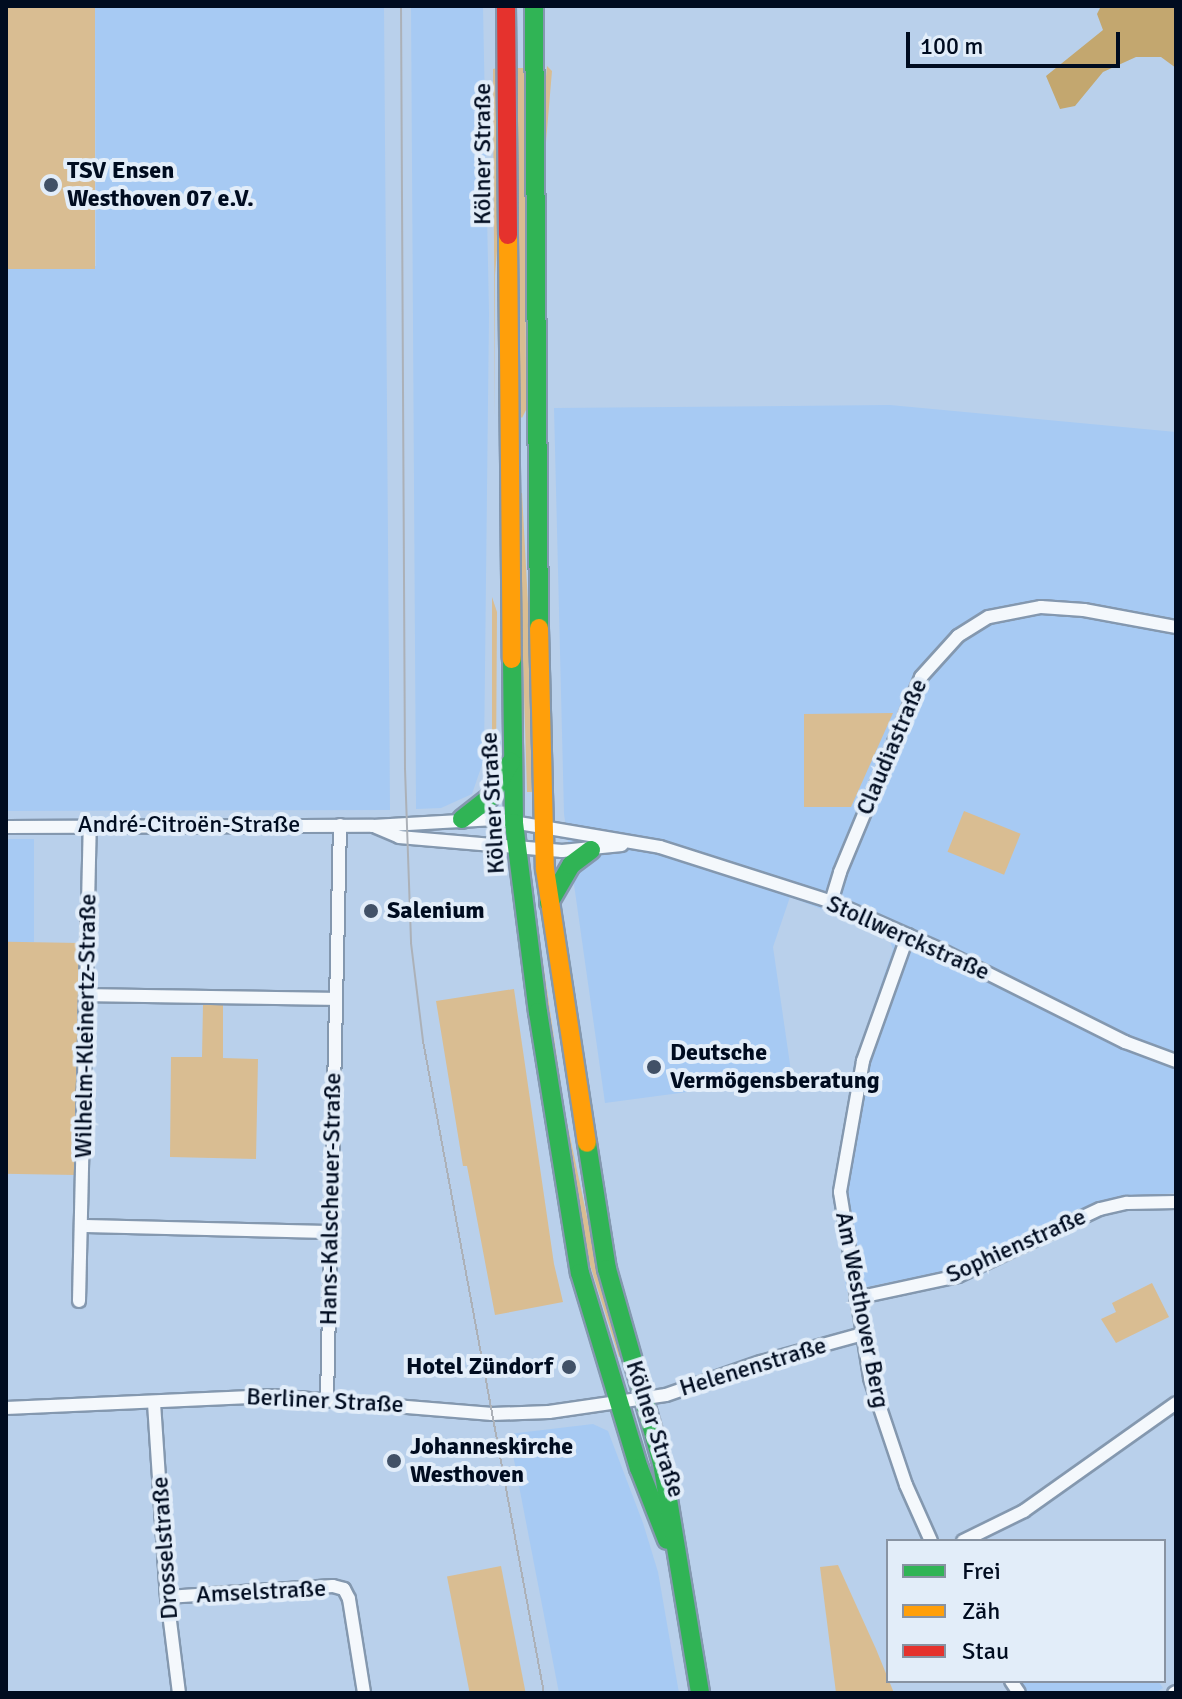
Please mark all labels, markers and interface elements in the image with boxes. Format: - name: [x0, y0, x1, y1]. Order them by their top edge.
- scale bar: [910, 16, 1124, 66]
- text: 100 m: [920, 31, 983, 61]
- street label: Kölner Straße: [469, 83, 497, 225]
- place label: TSV Ensen Westhoven 07 e.V.: [67, 157, 254, 213]
- marker: TSV Ensen Westhoven 07 e.V.: [42, 176, 60, 194]
- street label: Claudiastraße: [850, 675, 934, 819]
- street label: Kölner Straße: [475, 731, 511, 875]
- street label: André-Citroën-Straße: [78, 811, 300, 839]
- street label: Stollwerckstraße: [822, 889, 994, 987]
- street label: Wilhelm-Kleinertz-Straße: [69, 893, 103, 1159]
- place label: Salenium: [387, 897, 485, 925]
- marker: Salenium: [362, 902, 380, 920]
- place label: Deutsche Vermögensberatung: [670, 1039, 880, 1095]
- marker: Deutsche Vermögensberatung: [645, 1058, 663, 1076]
- street label: Hans-Kalscheuer-Straße: [314, 1072, 348, 1326]
- street label: Sophienstraße: [942, 1202, 1090, 1290]
- street label: Am Westhover Berg: [829, 1209, 895, 1411]
- street label: Helenenstraße: [676, 1331, 830, 1403]
- place label: Hotel Zündorf: [406, 1353, 553, 1381]
- street label: Kölner Straße: [619, 1357, 691, 1501]
- marker: Hotel Zündorf: [560, 1358, 578, 1376]
- street label: Berliner Straße: [246, 1382, 404, 1420]
- place label: Johanneskirche Westhoven: [410, 1433, 573, 1489]
- marker: Johanneskirche Westhoven: [385, 1452, 403, 1470]
- street label: Drosselstraße: [146, 1476, 184, 1620]
- legend: [886, 1539, 1166, 1683]
- text: Frei: [962, 1556, 1001, 1586]
- street label: Amselstraße: [195, 1574, 327, 1610]
- text: Zäh: [962, 1596, 1000, 1626]
- text: Stau: [962, 1636, 1009, 1666]

